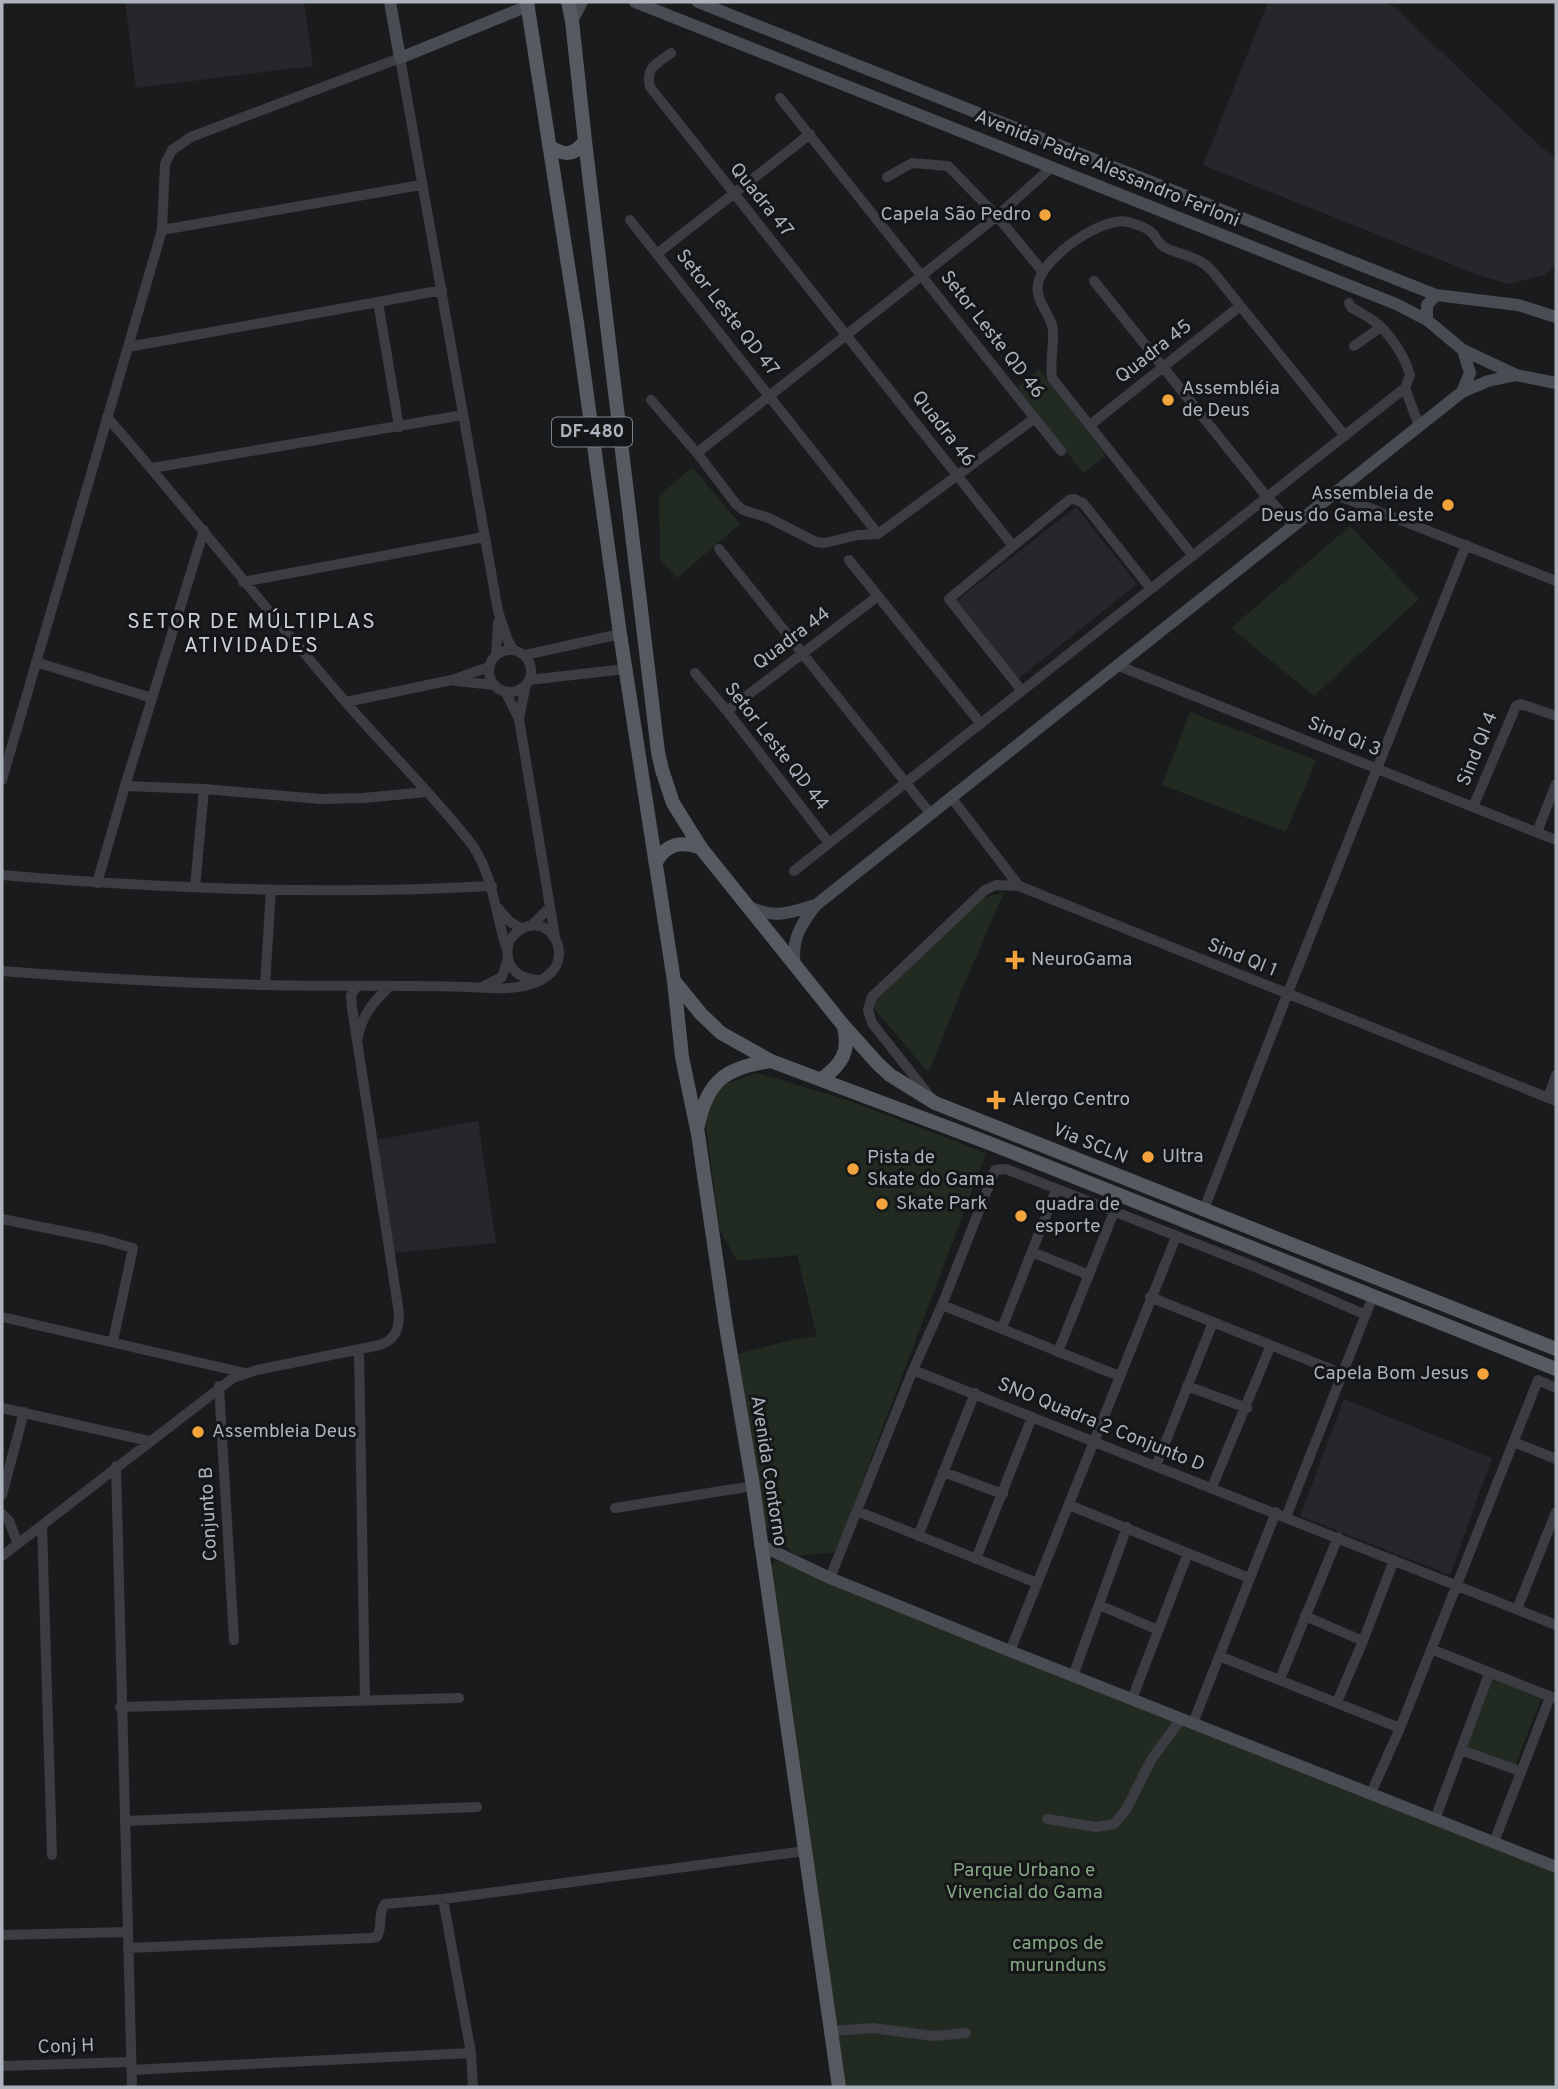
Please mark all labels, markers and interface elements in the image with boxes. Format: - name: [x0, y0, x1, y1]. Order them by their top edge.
- street label: Avenida Padre Alessandro Ferloni: [971, 105, 1243, 233]
- street label: Quadra 47: [724, 158, 798, 242]
- place label: Capela São Pedro: [881, 203, 1031, 227]
- marker: Capela São Pedro: [1037, 207, 1053, 223]
- street label: Setor Leste QD 47: [670, 245, 784, 381]
- street label: Setor Leste QD 46: [935, 266, 1049, 404]
- street label: Quadra 45: [1111, 315, 1197, 389]
- place label: Assembléia de Deus: [1182, 377, 1280, 423]
- street label: Quadra 46: [906, 386, 980, 472]
- marker: Assembléia de Deus: [1160, 392, 1176, 408]
- road number: DF-480: [552, 418, 632, 446]
- place label: Assembleia de Deus do Gama Leste: [1261, 482, 1434, 528]
- marker: Assembleia de Deus do Gama Leste: [1440, 497, 1456, 513]
- street label: Quadra 44: [749, 602, 835, 676]
- district label: SETOR DE MÚLTIPLAS ATIVIDADES: [127, 608, 377, 660]
- street label: Setor Leste QD 44: [718, 678, 834, 816]
- street label: Sind QI 4: [1452, 708, 1504, 790]
- street label: Sind Qi 3: [1304, 711, 1384, 763]
- street label: Sind QI 1: [1204, 933, 1280, 983]
- place label: NeuroGama: [1031, 948, 1132, 972]
- marker: NeuroGama: [1005, 950, 1025, 970]
- place label: Alergo Centro: [1012, 1088, 1130, 1112]
- marker: Alergo Centro: [986, 1090, 1006, 1110]
- street label: Via SCLN: [1049, 1118, 1131, 1170]
- place label: Ultra: [1162, 1145, 1204, 1169]
- place label: Pista de Skate do Gama: [867, 1146, 995, 1192]
- marker: Ultra: [1140, 1149, 1156, 1165]
- marker: Pista de Skate do Gama: [845, 1161, 861, 1177]
- place label: Skate Park: [896, 1192, 988, 1216]
- place label: quadra de esporte: [1035, 1193, 1120, 1239]
- marker: Skate Park: [874, 1196, 890, 1212]
- marker: quadra de esporte: [1013, 1208, 1029, 1224]
- place label: Capela Bom Jesus: [1313, 1362, 1469, 1386]
- marker: Capela Bom Jesus: [1475, 1366, 1491, 1382]
- street label: SNO Quadra 2 Conjunto D: [994, 1372, 1208, 1478]
- street label: Avenida Contorno: [744, 1394, 792, 1548]
- place label: Assembleia Deus: [212, 1420, 357, 1444]
- marker: Assembleia Deus: [190, 1424, 206, 1440]
- street label: Conjunto B: [195, 1466, 223, 1562]
- park label: Parque Urbano e Vivencial do Gama: [945, 1859, 1103, 1905]
- park label: campos de murunduns: [1009, 1932, 1107, 1978]
- street label: Conj H: [37, 2034, 95, 2060]

